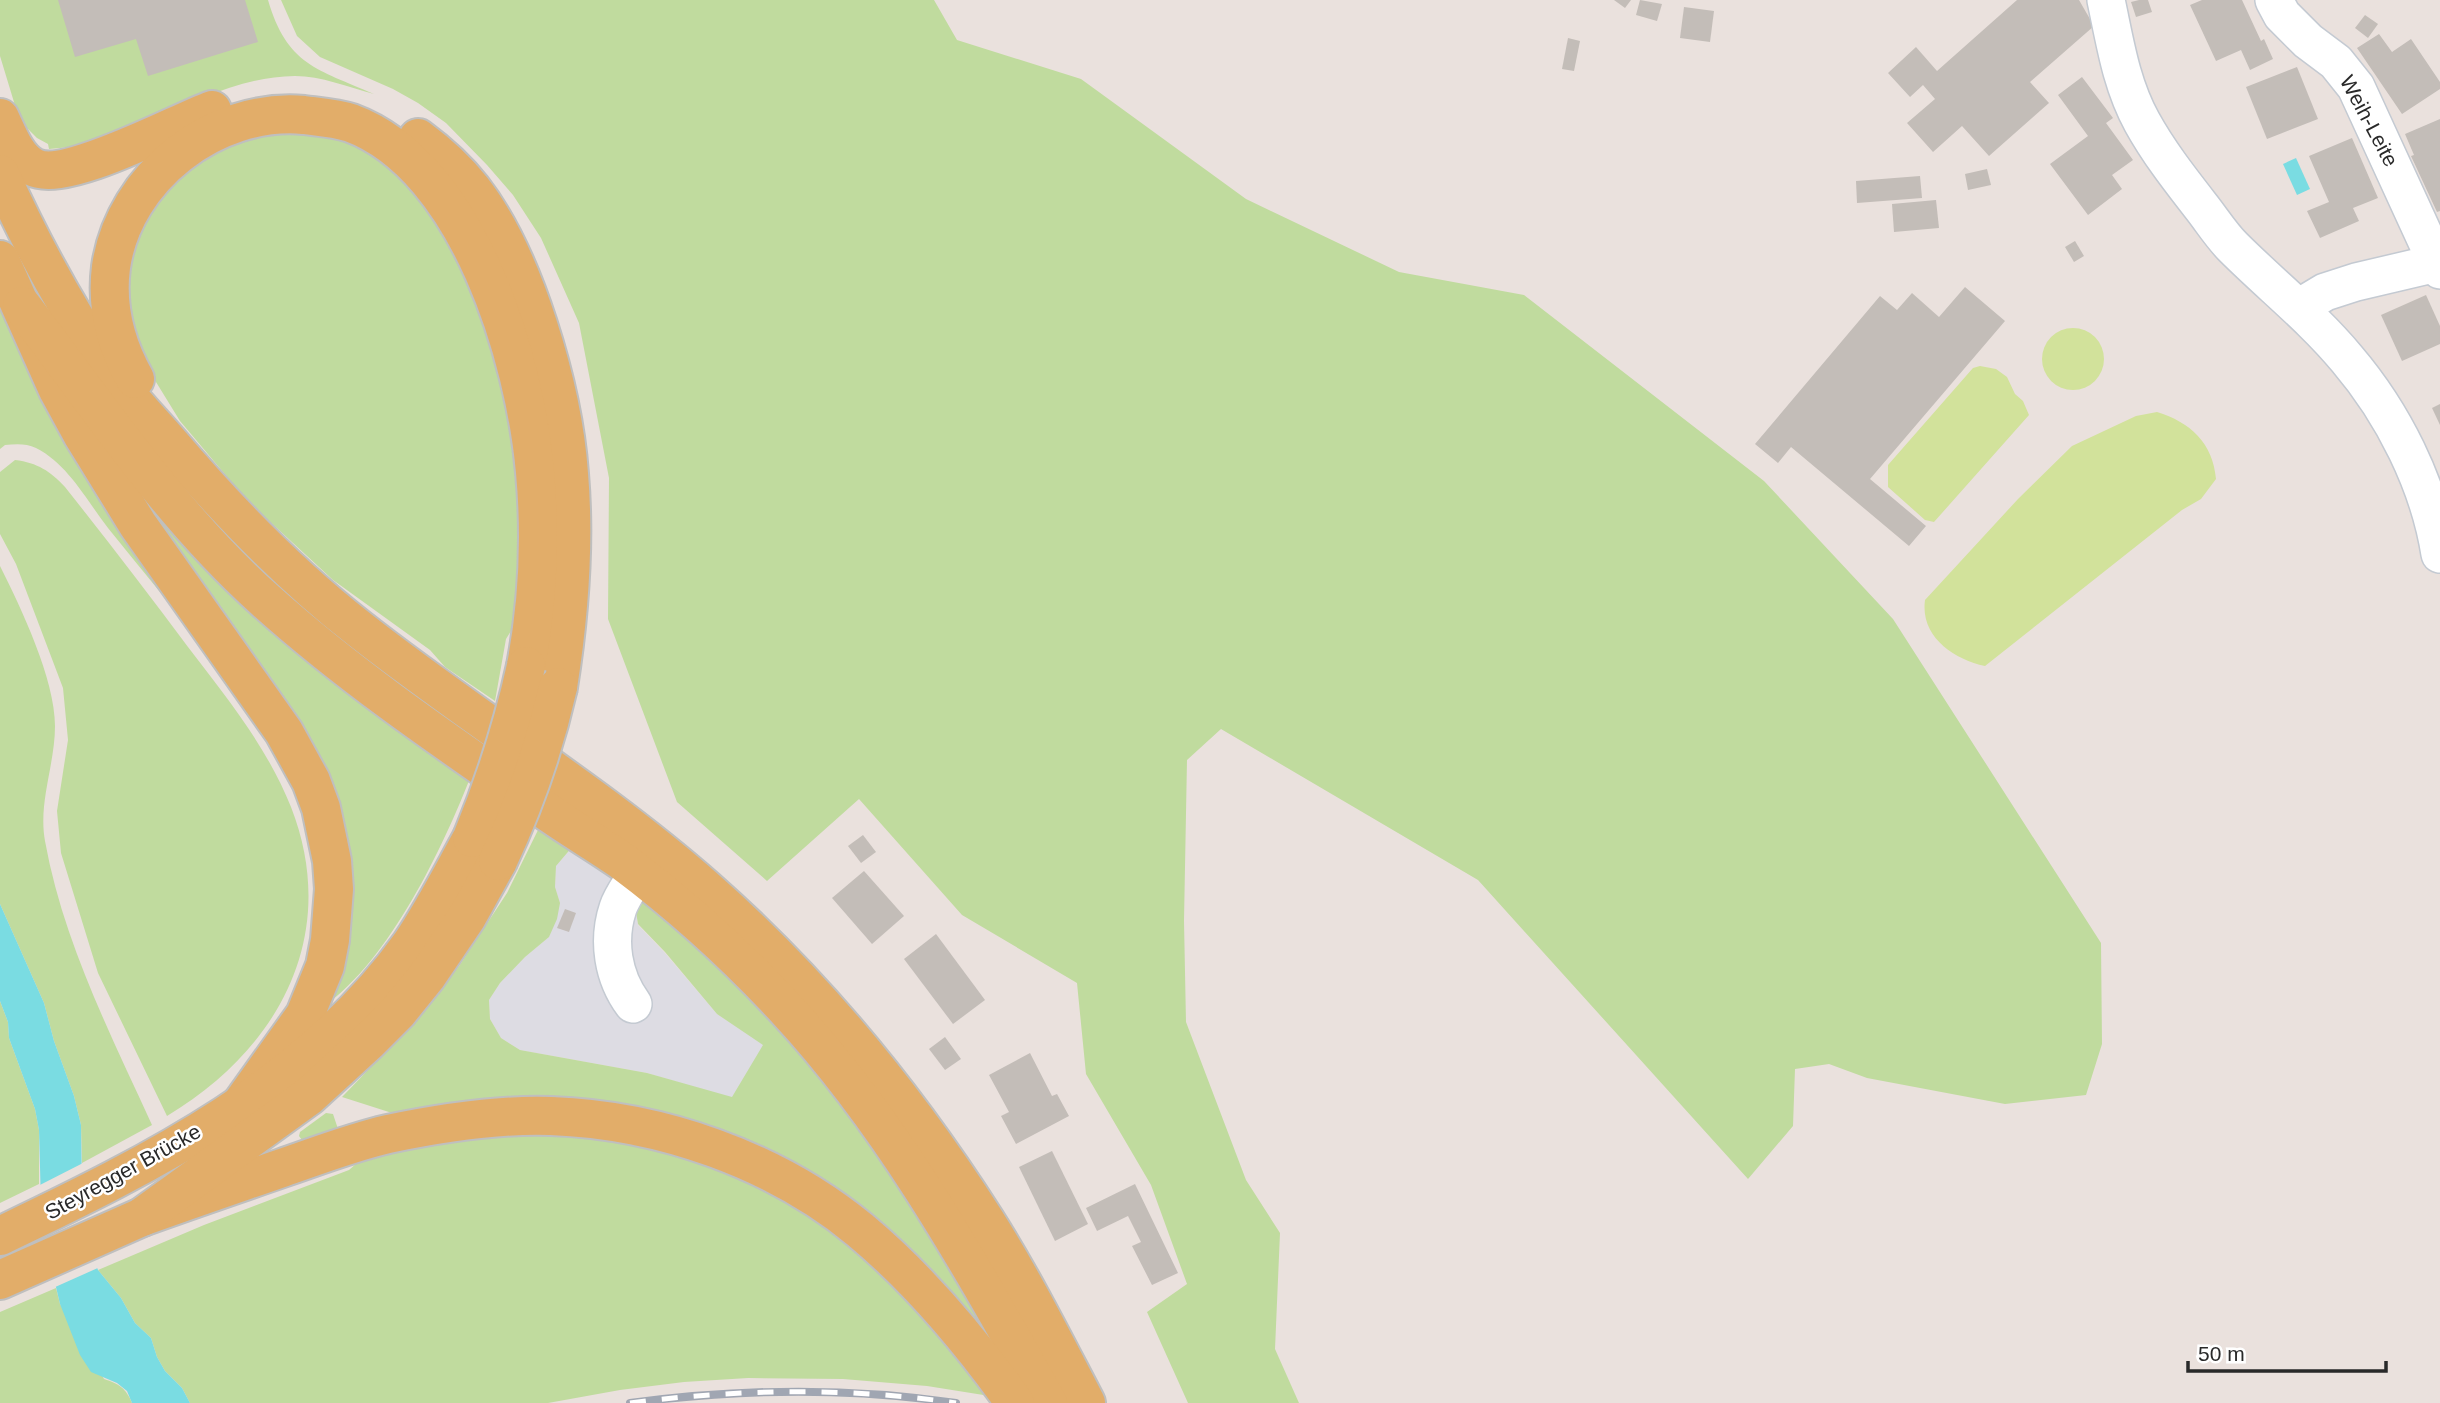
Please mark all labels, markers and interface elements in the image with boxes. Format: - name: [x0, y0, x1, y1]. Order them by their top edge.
- street label: Weih-Leite: [2336, 71, 2403, 170]
- street label: Steyregger Brücke: [41, 1119, 204, 1224]
- scale bar: [2188, 1330, 2386, 1374]
- text: 50 m: [2198, 1342, 2245, 1365]

